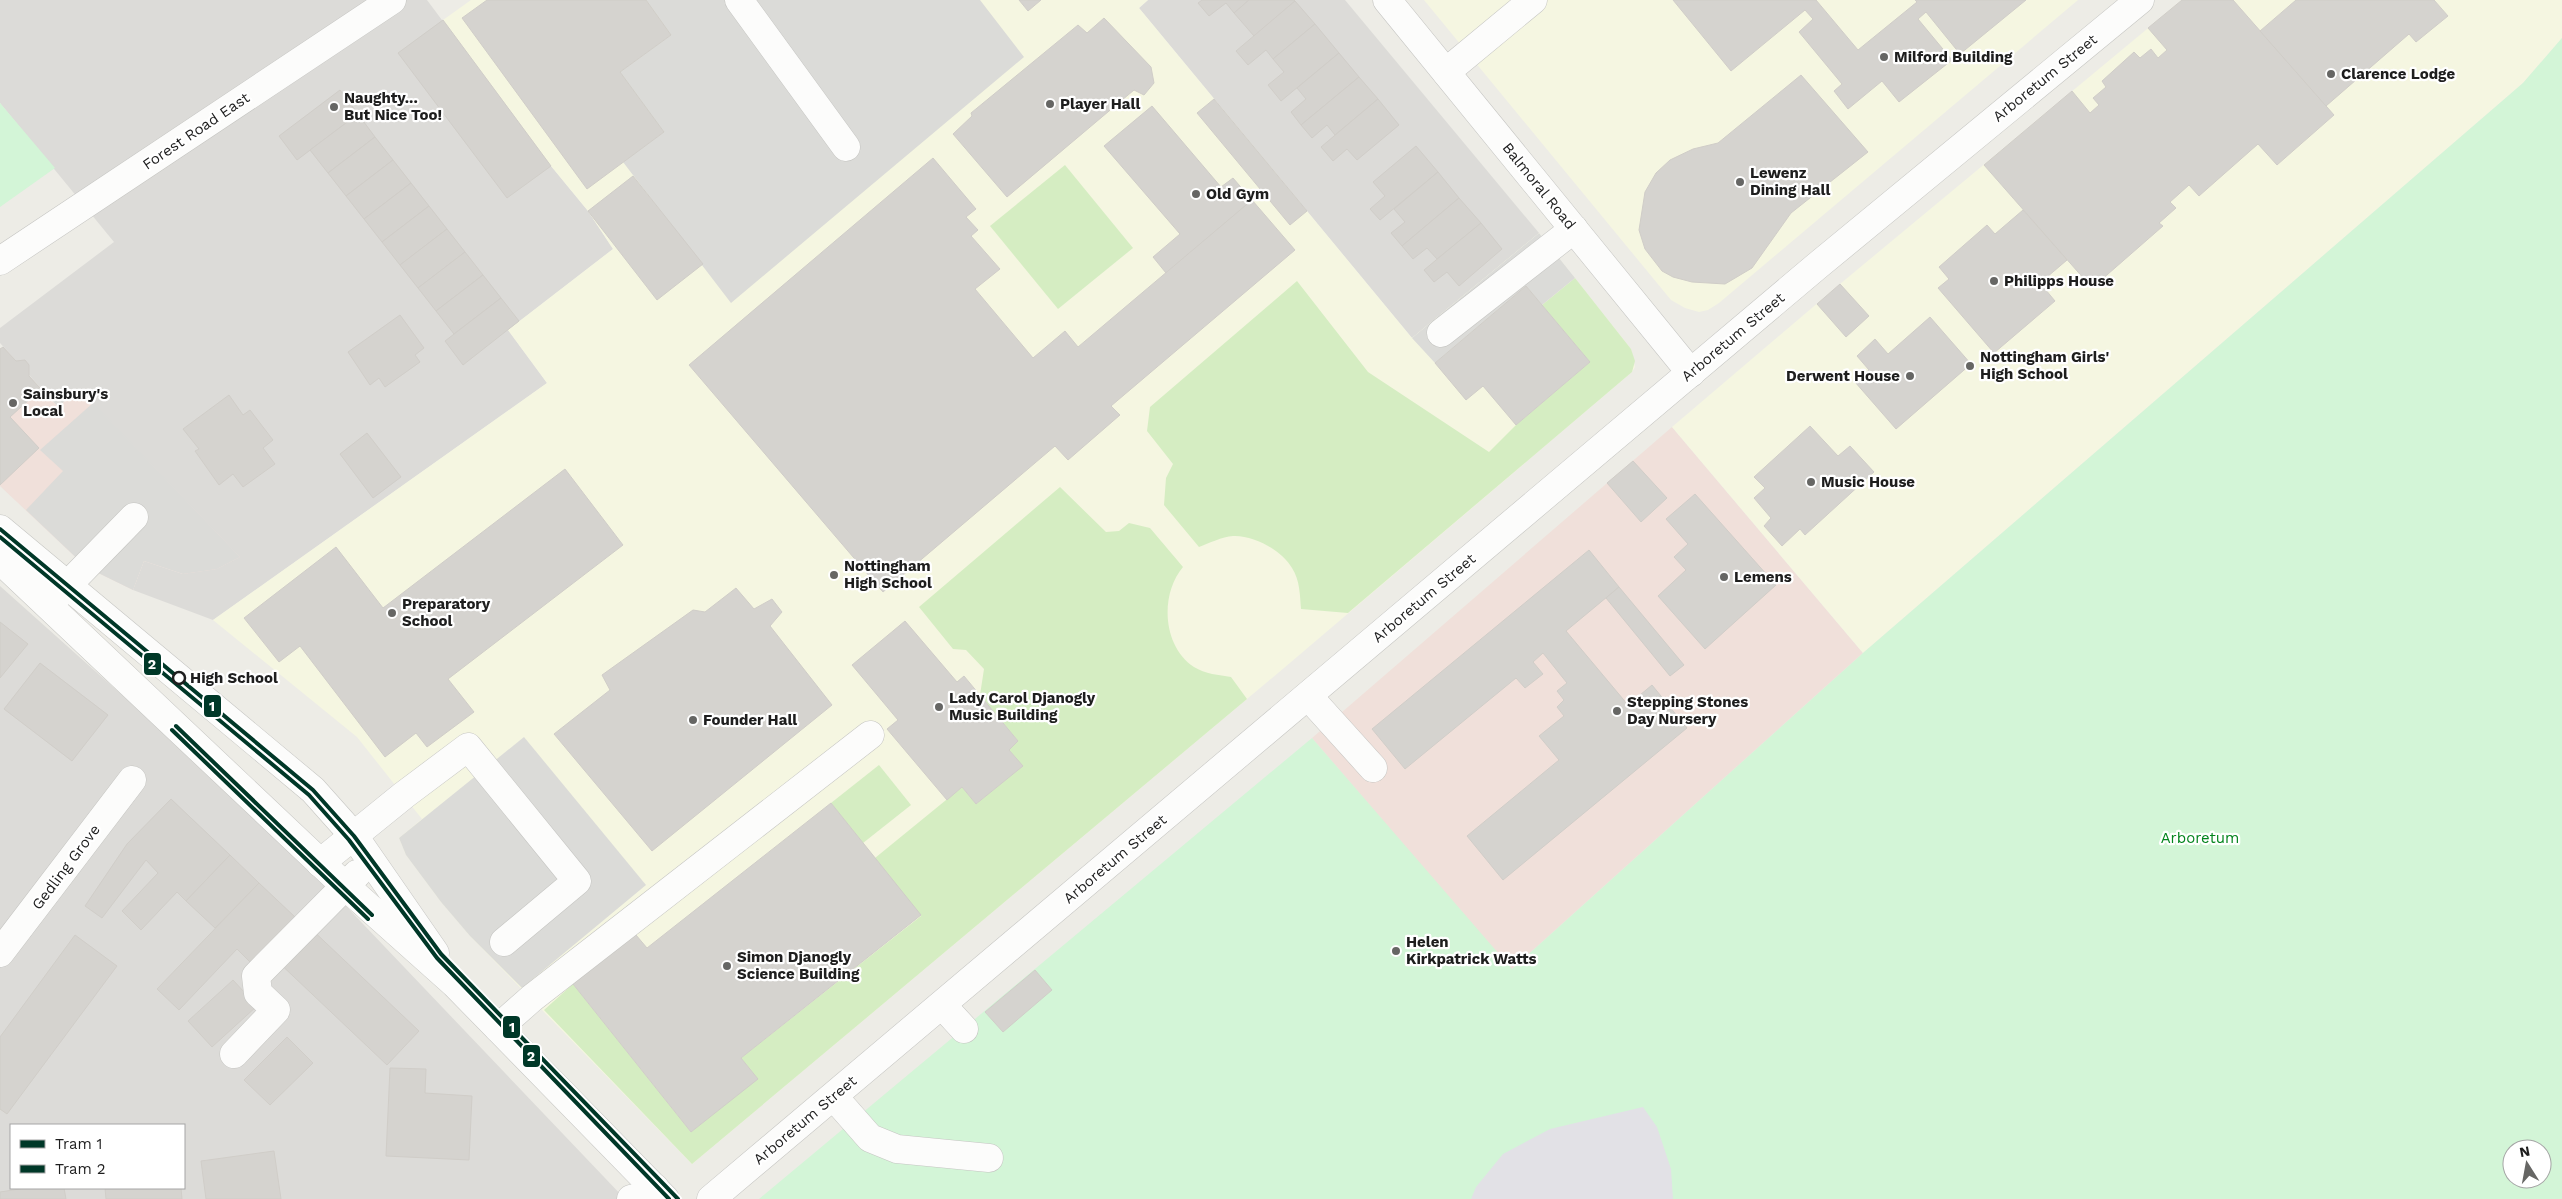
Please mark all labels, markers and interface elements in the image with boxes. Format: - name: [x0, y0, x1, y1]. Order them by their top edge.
- street label: Arboretum Street: [1989, 30, 2101, 126]
- place label: Milford Building: [1894, 48, 2013, 66]
- marker: Milford Building: [1878, 51, 1890, 63]
- place label: Clarence Lodge: [2341, 65, 2455, 83]
- marker: Clarence Lodge: [2325, 68, 2337, 80]
- street label: Forest Road East: [139, 88, 253, 173]
- place label: Naughty... But Nice Too!: [344, 89, 442, 124]
- place label: Player Hall: [1060, 95, 1140, 113]
- marker: Player Hall: [1044, 98, 1056, 110]
- marker: Naughty... But Nice Too!: [328, 101, 340, 113]
- street label: Balmoral Road: [1499, 139, 1579, 233]
- place label: Lewenz Dining Hall: [1750, 164, 1830, 199]
- marker: Lewenz Dining Hall: [1734, 176, 1746, 188]
- place label: Old Gym: [1206, 185, 1269, 203]
- marker: Old Gym: [1190, 188, 1202, 200]
- place label: Philipps House: [2004, 272, 2114, 290]
- marker: Philipps House: [1988, 275, 2000, 287]
- street label: Arboretum Street: [1678, 288, 1789, 385]
- place label: Nottingham Girls' High School: [1980, 348, 2110, 383]
- marker: Nottingham Girls' High School: [1964, 360, 1976, 372]
- place label: Derwent House: [1786, 367, 1900, 385]
- marker: Derwent House: [1904, 370, 1916, 382]
- place label: Sainsbury's Local: [23, 385, 108, 420]
- marker: Sainsbury's Local: [7, 397, 19, 409]
- place label: Music House: [1821, 473, 1915, 491]
- marker: Music House: [1805, 476, 1817, 488]
- street label: Arboretum Street: [1369, 549, 1480, 646]
- place label: Nottingham High School: [844, 557, 932, 592]
- place label: Lemens: [1734, 568, 1792, 586]
- marker: Nottingham High School: [828, 569, 840, 581]
- marker: Lemens: [1718, 571, 1730, 583]
- place label: Preparatory School: [402, 595, 491, 630]
- marker: Preparatory School: [386, 607, 398, 619]
- line badge: 2: [143, 652, 162, 676]
- text: 2: [148, 656, 156, 672]
- place label: High School: [190, 669, 278, 687]
- marker: High School: [172, 671, 186, 685]
- place label: Lady Carol Djanogly Music Building: [949, 689, 1096, 724]
- place label: Stepping Stones Day Nursery: [1627, 693, 1748, 728]
- line badge: 1: [203, 694, 222, 718]
- text: 1: [209, 698, 215, 714]
- marker: Lady Carol Djanogly Music Building: [933, 701, 945, 713]
- marker: Stepping Stones Day Nursery: [1611, 705, 1623, 717]
- place label: Founder Hall: [703, 711, 797, 729]
- marker: Founder Hall: [687, 714, 699, 726]
- street label: Arboretum Street: [1060, 810, 1171, 907]
- street label: Gedling Grove: [28, 821, 104, 913]
- park label: Arboretum: [2161, 829, 2239, 847]
- place label: Helen Kirkpatrick Watts: [1406, 933, 1537, 968]
- marker: Helen Kirkpatrick Watts: [1390, 945, 1402, 957]
- place label: Simon Djanogly Science Building: [737, 948, 860, 983]
- marker: Simon Djanogly Science Building: [721, 960, 733, 972]
- line badge: 1: [502, 1015, 521, 1039]
- text: 1: [509, 1019, 515, 1035]
- line badge: 2: [522, 1044, 541, 1068]
- text: 2: [527, 1048, 535, 1064]
- street label: Arboretum Street: [750, 1071, 861, 1168]
- legend: [10, 1124, 185, 1189]
- text: Tram 1: [55, 1135, 102, 1153]
- north arrow: [2502, 1139, 2552, 1189]
- text: N: [2518, 1142, 2531, 1160]
- text: Tram 2: [55, 1160, 106, 1178]

